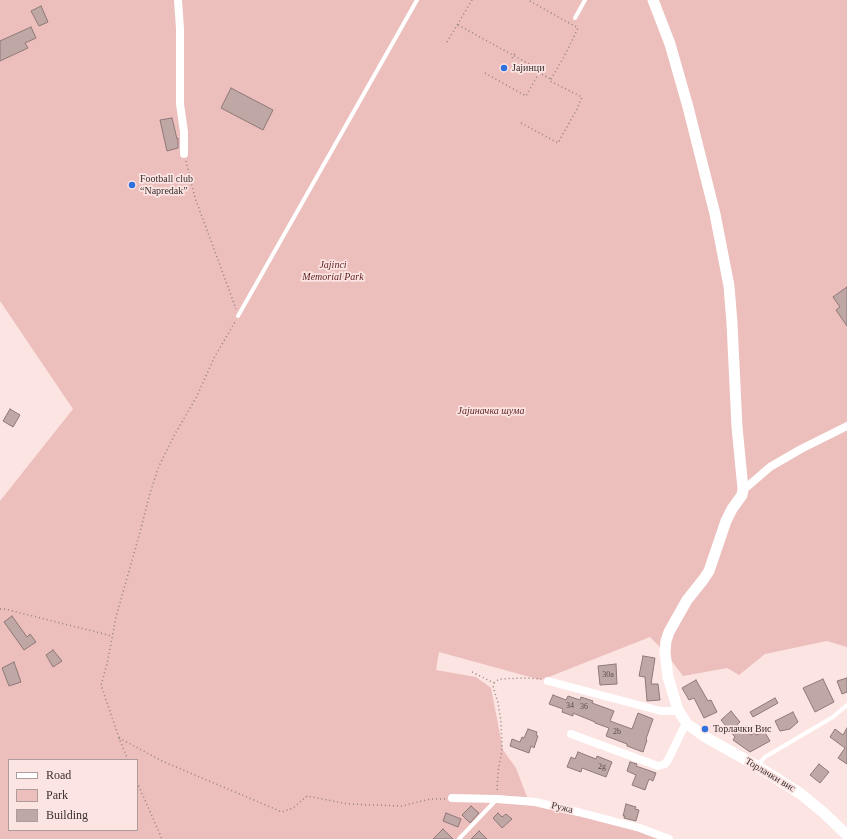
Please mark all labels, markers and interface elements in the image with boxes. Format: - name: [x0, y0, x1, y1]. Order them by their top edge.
- place label: Јајинци: [512, 62, 545, 74]
- marker: Јајинци: [499, 63, 509, 73]
- place label: Football club “Napredak”: [140, 173, 193, 196]
- marker: Football club “Napredak”: [127, 180, 137, 190]
- park label: Jajinci Memorial Park: [302, 259, 364, 282]
- park label: Јајиначка шума: [458, 405, 524, 417]
- house number: 30a: [602, 670, 614, 680]
- house number: 34: [566, 701, 574, 711]
- house number: 36: [580, 702, 588, 712]
- place label: Торлачки Вис: [713, 723, 771, 735]
- marker: Торлачки Вис: [700, 724, 710, 734]
- house number: 2b: [613, 727, 621, 737]
- street label: Торлачки вис: [743, 755, 797, 795]
- legend: [8, 759, 138, 831]
- house number: 2g: [598, 762, 606, 772]
- text: Road: [46, 768, 71, 782]
- text: Park: [46, 788, 68, 802]
- street label: Ружа: [550, 800, 574, 816]
- text: Building: [46, 808, 88, 822]

